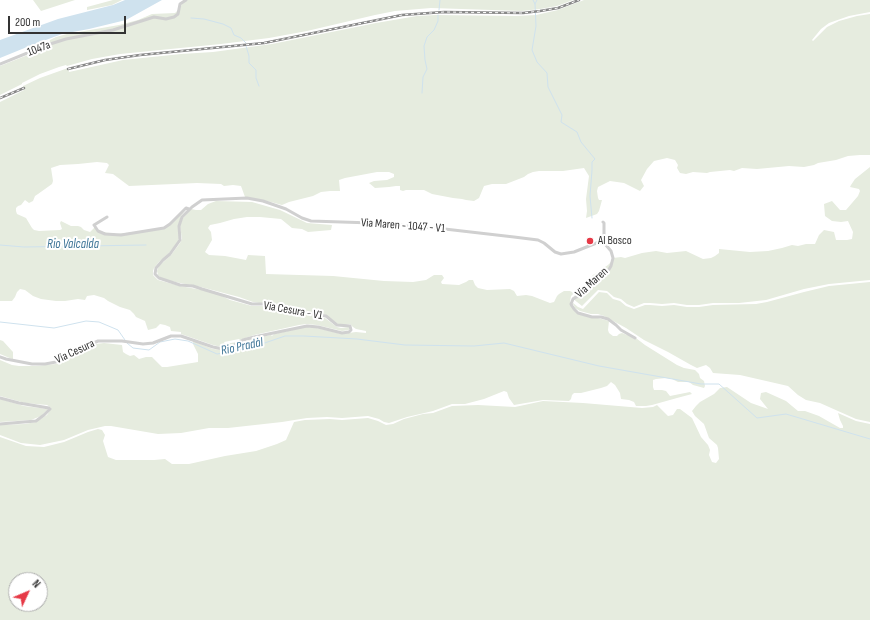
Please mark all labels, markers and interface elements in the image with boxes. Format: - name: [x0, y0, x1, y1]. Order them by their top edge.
- scale bar: [10, 8, 128, 34]
- text: 200 m: [15, 15, 40, 30]
- street label: 1047a: [25, 38, 53, 60]
- street label: Via Maren - 1047 - V1: [360, 216, 446, 236]
- place label: Al Bosco: [598, 234, 632, 248]
- marker: Al Bosco: [585, 236, 595, 246]
- water label: Rio Valcalda: [47, 237, 99, 253]
- street label: Via Maren: [573, 265, 611, 301]
- street label: Via Cesura - V1: [262, 299, 324, 323]
- water label: Rio Pradàl: [220, 335, 264, 359]
- street label: Via Cesura: [53, 337, 97, 367]
- north arrow: [8, 572, 48, 612]
- text: N: [30, 577, 43, 591]

